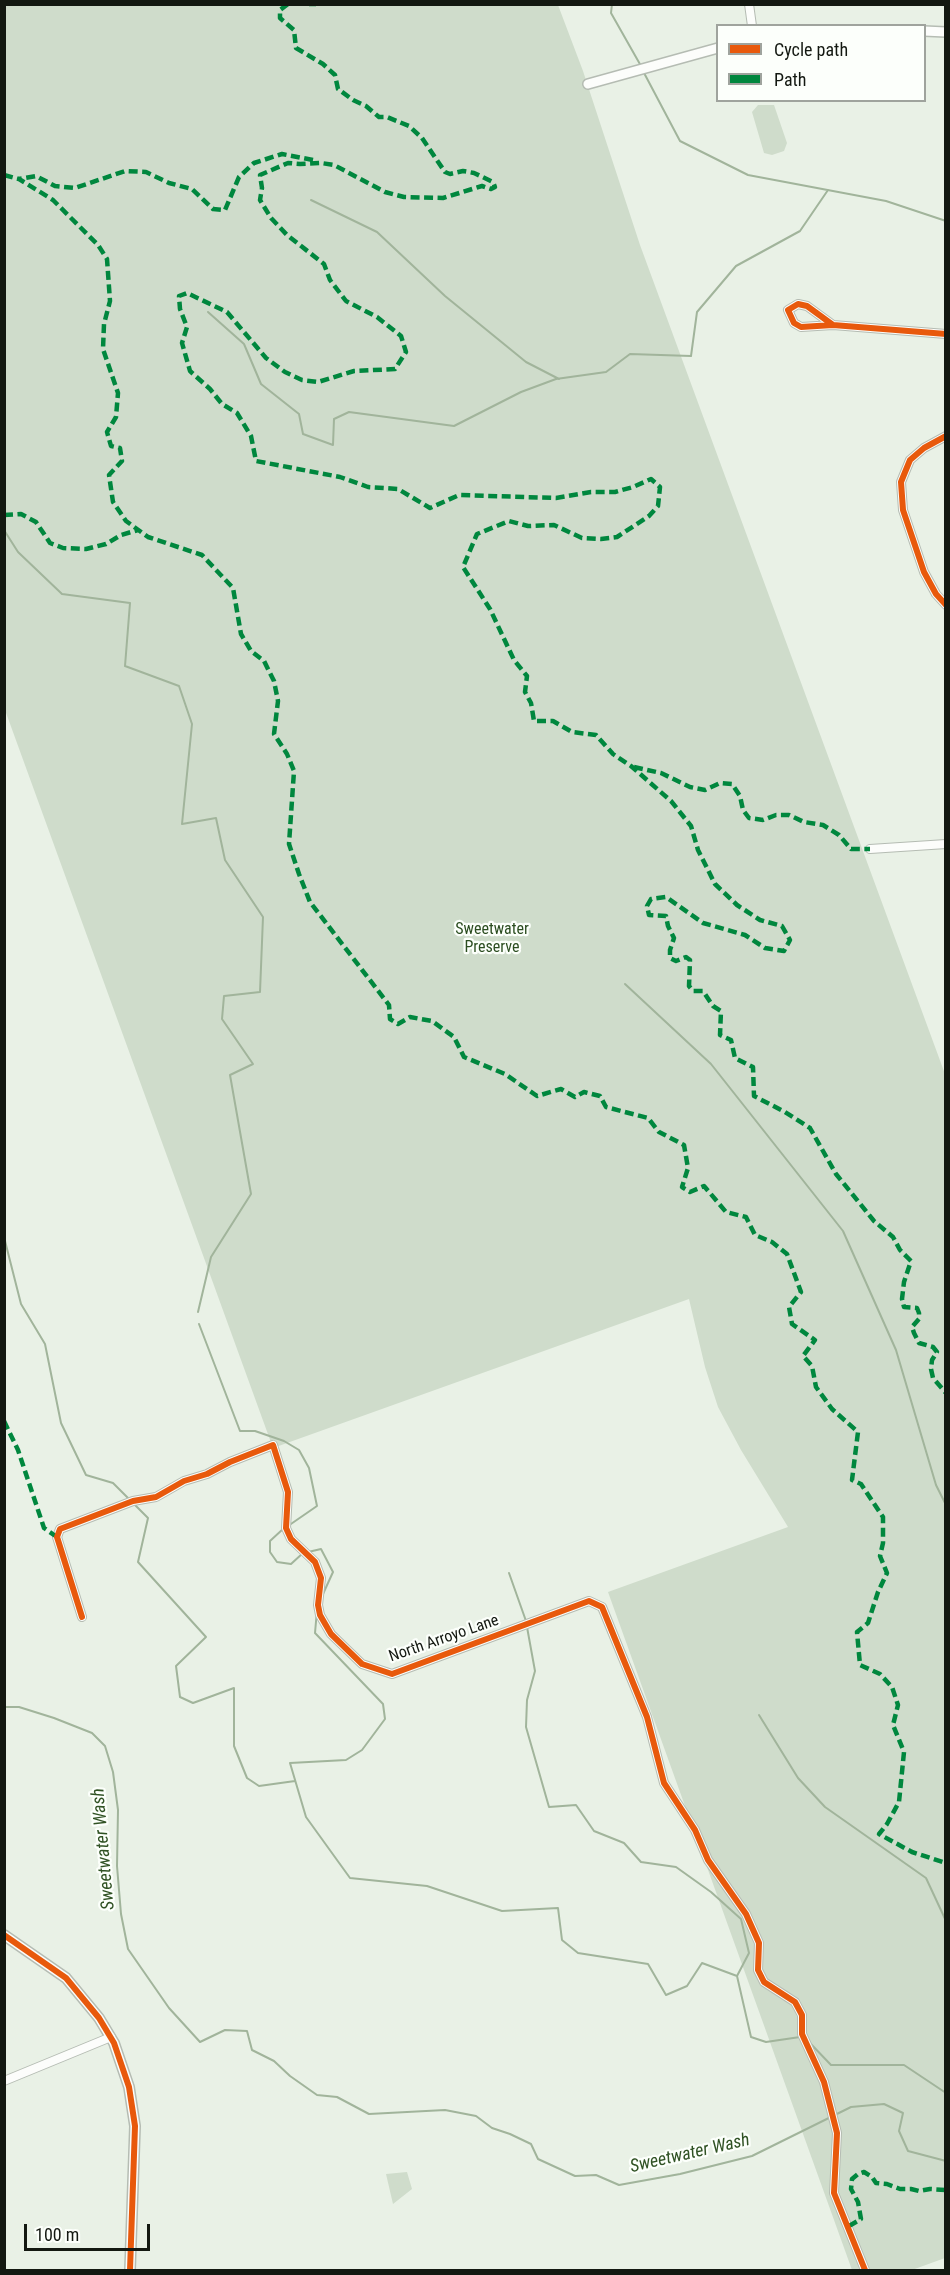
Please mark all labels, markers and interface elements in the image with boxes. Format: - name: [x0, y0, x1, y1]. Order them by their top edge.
- legend: [716, 24, 926, 102]
- text: Cycle path: [774, 39, 848, 60]
- text: Path: [774, 69, 807, 90]
- park label: Sweetwater Preserve: [455, 920, 529, 958]
- street label: North Arroyo Lane: [387, 1611, 501, 1667]
- water label: Sweetwater Wash: [88, 1787, 120, 1911]
- water label: Sweetwater Wash: [628, 2130, 752, 2178]
- scale bar: [27, 2212, 153, 2250]
- text: 100 m: [35, 2224, 79, 2245]

